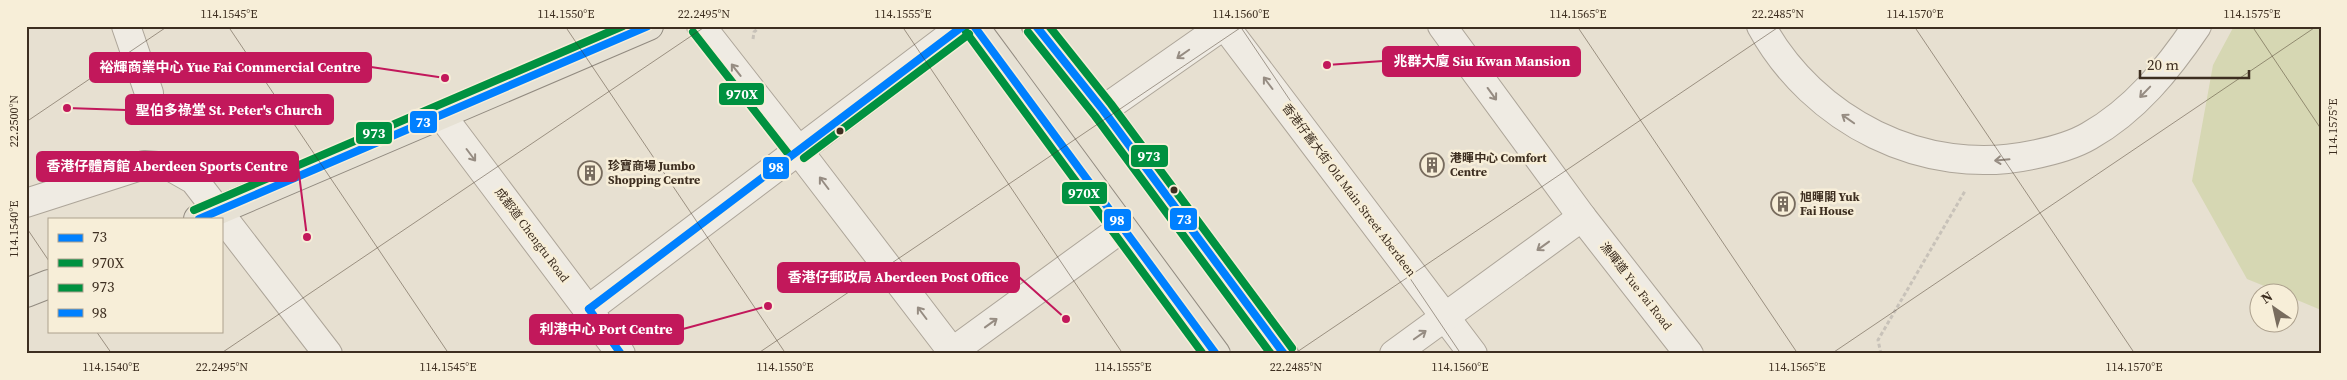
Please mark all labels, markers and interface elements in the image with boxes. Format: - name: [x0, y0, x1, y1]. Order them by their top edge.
- text: 114.1545°E: [201, 6, 257, 22]
- text: 114.1550°E: [538, 6, 594, 22]
- text: 22.2495°N: [678, 6, 730, 22]
- text: 114.1555°E: [875, 6, 931, 22]
- text: 114.1560°E: [1213, 6, 1269, 22]
- text: 114.1565°E: [1550, 6, 1606, 22]
- text: 22.2485°N: [1752, 6, 1804, 22]
- text: 114.1570°E: [1887, 6, 1943, 22]
- text: 114.1575°E: [2224, 6, 2280, 22]
- callout: 兆群大廈 Siu Kwan Mansion: [1383, 47, 1580, 76]
- scale bar: [2140, 48, 2248, 80]
- one-way arrow: [1177, 49, 1191, 59]
- text: 兆群大廈 Siu Kwan Mansion: [1394, 51, 1571, 71]
- callout: 裕輝商業中心 Yue Fai Commercial Centre: [90, 53, 371, 82]
- text: 20 m: [2147, 54, 2179, 75]
- text: 裕輝商業中心 Yue Fai Commercial Centre: [99, 57, 361, 77]
- one-way arrow: [730, 64, 741, 77]
- one-way arrow: [1263, 76, 1273, 90]
- line badge: 970X: [718, 82, 765, 106]
- text: 970X: [726, 84, 759, 104]
- one-way arrow: [2139, 86, 2151, 98]
- one-way arrow: [1487, 87, 1497, 101]
- text: 22.2500°N: [6, 95, 22, 147]
- callout: 聖伯多祿堂 St. Peter's Church: [126, 95, 333, 124]
- text: 114.1575°E: [2325, 99, 2341, 155]
- text: 聖伯多祿堂 St. Peter's Church: [136, 100, 323, 120]
- street label: 香港仔舊大街 Old Main Street Aberdeen: [1279, 100, 1419, 280]
- line badge: 73: [409, 110, 438, 134]
- text: 73: [415, 112, 431, 132]
- one-way arrow: [1841, 114, 1855, 124]
- line badge: 973: [355, 121, 393, 145]
- text: 973: [363, 123, 386, 143]
- unlabelled marker: [835, 126, 845, 136]
- line badge: 973: [1130, 144, 1169, 168]
- text: 973: [1138, 146, 1161, 166]
- one-way arrow: [466, 148, 477, 161]
- place label: 港暉中心 Comfort Centre: [1450, 150, 1547, 180]
- callout: 香港仔體育館 Aberdeen Sports Centre: [37, 152, 298, 181]
- building icon: 港暉中心 Comfort Centre: [1419, 152, 1445, 178]
- one-way arrow: [1994, 155, 2010, 164]
- text: 香港仔體育館 Aberdeen Sports Centre: [46, 156, 288, 176]
- line badge: 98: [762, 156, 790, 180]
- text: 98: [768, 157, 784, 177]
- place label: 珍寶商場 Jumbo Shopping Centre: [608, 158, 700, 188]
- building icon: 珍寶商場 Jumbo Shopping Centre: [577, 160, 603, 186]
- one-way arrow: [819, 176, 829, 190]
- line badge: 970X: [1061, 181, 1108, 205]
- text: 970X: [1068, 183, 1101, 203]
- street label: 成都道 Chengtu Road: [491, 185, 573, 286]
- unlabelled marker: [1169, 185, 1179, 195]
- place label: 旭暉閣 Yuk Fai House: [1800, 189, 1861, 219]
- building icon: 旭暉閣 Yuk Fai House: [1770, 191, 1796, 217]
- text: 114.1540°E: [6, 201, 22, 257]
- line badge: 73: [1169, 207, 1198, 231]
- line badge: 98: [1103, 208, 1132, 232]
- text: 73: [1176, 209, 1192, 229]
- text: 98: [1109, 210, 1125, 230]
- legend: [48, 218, 222, 332]
- text: 73: [92, 226, 107, 247]
- street label: 漁暉道 Yue Fai Road: [1597, 239, 1675, 333]
- one-way arrow: [1536, 241, 1550, 251]
- text: 970X: [92, 252, 125, 273]
- callout: 香港仔郵政局 Aberdeen Post Office: [778, 263, 1019, 292]
- text: 香港仔郵政局 Aberdeen Post Office: [787, 267, 1009, 287]
- text: 973: [92, 276, 115, 297]
- north arrow: [2250, 282, 2300, 332]
- text: N: [2257, 286, 2277, 308]
- text: 98: [92, 302, 107, 323]
- one-way arrow: [917, 307, 928, 320]
- callout: 利港中心 Port Centre: [530, 315, 683, 344]
- one-way arrow: [984, 318, 998, 328]
- text: 利港中心 Port Centre: [540, 319, 672, 339]
- one-way arrow: [1413, 330, 1427, 340]
- text: 114.1540°E: [83, 359, 139, 375]
- text: 22.2495°N: [196, 359, 248, 375]
- text: 114.1545°E: [420, 359, 476, 375]
- text: 114.1550°E: [757, 359, 813, 375]
- text: 114.1555°E: [1095, 359, 1151, 375]
- text: 22.2485°N: [1270, 359, 1322, 375]
- text: 114.1560°E: [1432, 359, 1488, 375]
- text: 114.1565°E: [1769, 359, 1825, 375]
- text: 114.1570°E: [2106, 359, 2162, 375]

